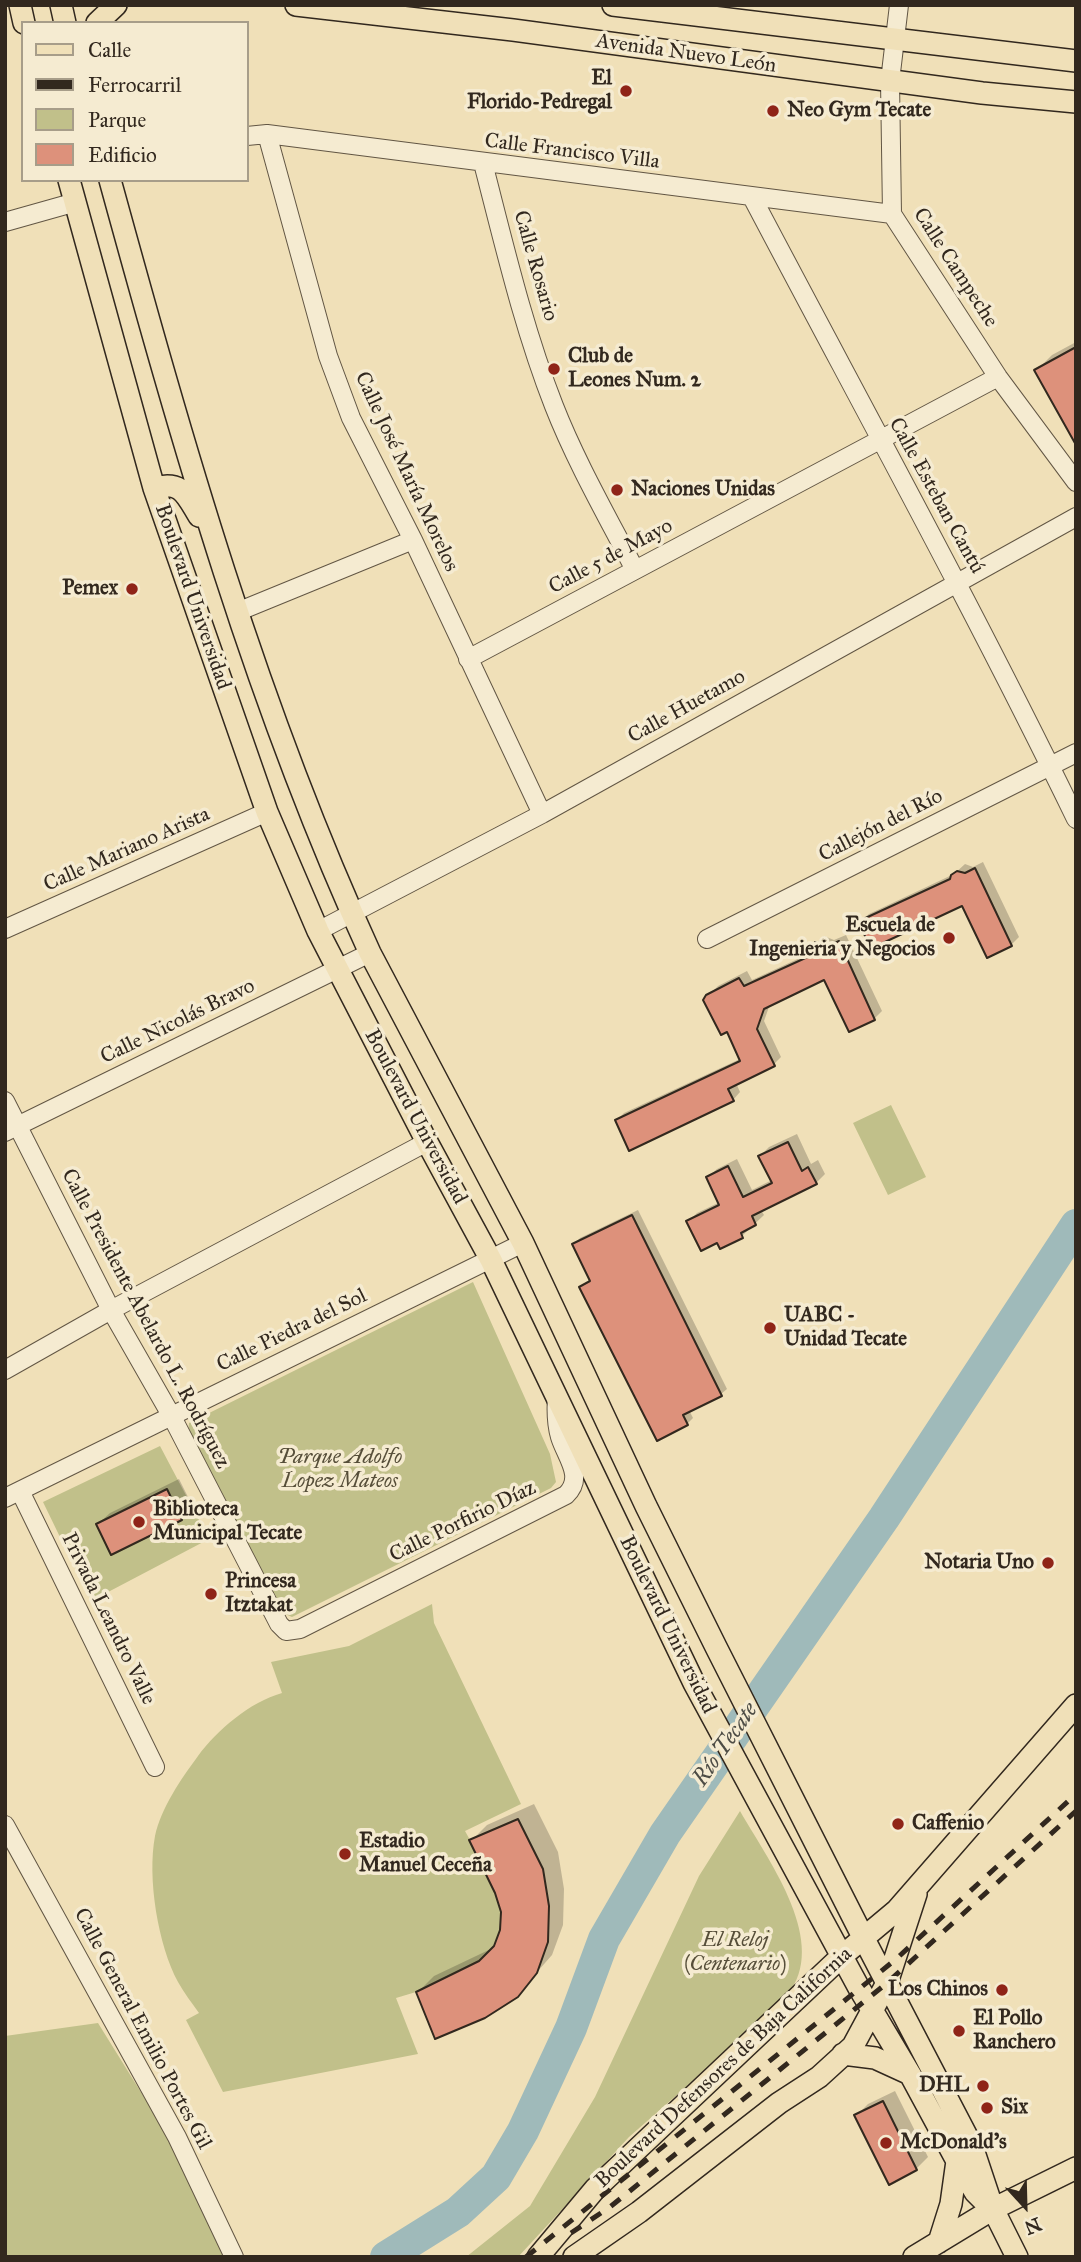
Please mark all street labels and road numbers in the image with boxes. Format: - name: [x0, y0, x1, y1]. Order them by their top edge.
- street label: Avenida Nuevo León: [594, 29, 778, 79]
- street label: Calle Francisco Villa: [483, 129, 661, 175]
- street label: Calle Campeche: [907, 204, 1003, 332]
- street label: Calle Rosario: [507, 208, 563, 324]
- street label: Calle José María Morelos: [349, 368, 463, 576]
- street label: Calle Esteban Cantú: [883, 414, 989, 578]
- street label: Boulevard Universidad: [148, 501, 236, 693]
- street label: Calle 5 de Mayo: [545, 514, 677, 600]
- street label: Calle Huetamo: [624, 664, 750, 750]
- street label: Callejón del Río: [815, 784, 947, 868]
- street label: Calle Mariano Arista: [40, 802, 214, 898]
- street label: Calle Nicolás Bravo: [97, 974, 259, 1070]
- street label: Boulevard Universidad: [358, 1025, 472, 1209]
- street label: Calle Presidente Abelardo L. Rodríguez: [55, 1165, 235, 1473]
- street label: Calle Piedra del Sol: [213, 1284, 371, 1378]
- street label: Calle Porfirio Díaz: [386, 1476, 540, 1568]
- street label: Privada Leandro Valle: [55, 1529, 161, 1709]
- street label: Boulevard Universidad: [613, 1532, 721, 1718]
- street label: Calle General Emilio Portes Gil: [68, 1904, 216, 2154]
- street label: Boulevard Defensores de Baja California: [590, 1942, 858, 2194]

